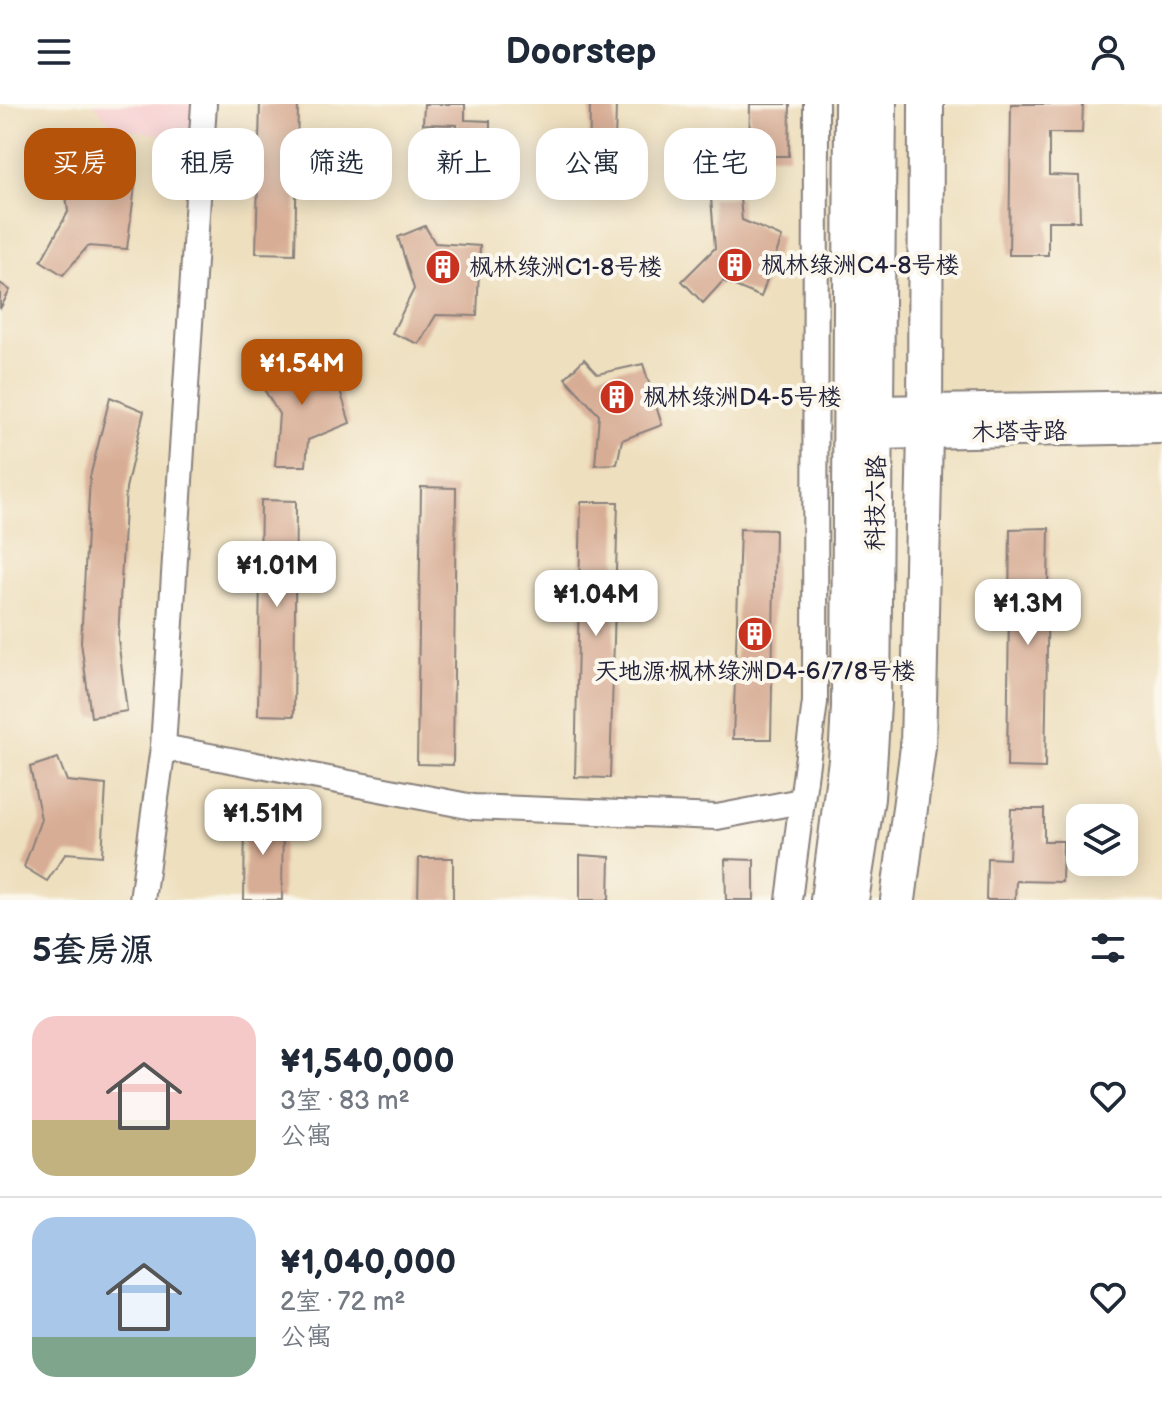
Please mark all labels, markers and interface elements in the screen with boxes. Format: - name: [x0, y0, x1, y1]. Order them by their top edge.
- icon: menu: [32, 30, 76, 74]
- icon: person: [1086, 30, 1130, 74]
- text: Doorstep: [505, 31, 657, 74]
- chip: 买房: [24, 128, 136, 200]
- chip: 租房: [152, 128, 264, 200]
- chip: 筛选: [280, 128, 392, 200]
- chip: 新上: [408, 128, 520, 200]
- chip: 公寓: [536, 128, 648, 200]
- chip: 住宅: [664, 128, 776, 200]
- building icon: 枫林绿洲C4-8号楼: [716, 246, 754, 284]
- building icon: 枫林绿洲C1-8号楼: [424, 248, 462, 286]
- place label: 枫林绿洲C4-8号楼: [761, 251, 959, 280]
- place label: 枫林绿洲C1-8号楼: [469, 253, 662, 282]
- pin: ¥1.54M: [237, 339, 367, 407]
- text: ¥1.54M: [259, 349, 345, 380]
- building icon: 枫林绿洲D4-5号楼: [598, 378, 636, 416]
- place label: 枫林绿洲D4-5号楼: [643, 383, 842, 412]
- street label: 木塔寺路: [971, 417, 1067, 447]
- street label: 科技六路: [861, 455, 891, 551]
- pin: ¥1.01M: [212, 541, 342, 609]
- text: ¥1.01M: [236, 551, 318, 582]
- pin: ¥1.04M: [531, 570, 661, 638]
- pin: ¥1.3M: [972, 579, 1084, 647]
- text: ¥1.04M: [553, 580, 639, 611]
- text: ¥1.3M: [993, 589, 1063, 620]
- building icon: 天地源·枫林绿洲D4-6/7/8号楼: [736, 615, 774, 653]
- place label: 天地源·枫林绿洲D4-6/7/8号楼: [594, 657, 916, 686]
- pin: ¥1.51M: [198, 789, 328, 857]
- text: ¥1.51M: [222, 799, 304, 830]
- map controls: [1066, 804, 1138, 876]
- button: layers: [1066, 804, 1138, 876]
- icon: filters: [1086, 926, 1130, 970]
- text: 5套房源: [32, 930, 154, 971]
- text: ¥1,540,000: [280, 1041, 455, 1082]
- icon: home: [96, 1048, 192, 1144]
- icon: heart: [1086, 1074, 1130, 1118]
- text: 3室 · 83 m²: [280, 1086, 410, 1117]
- text: 公寓: [280, 1121, 332, 1152]
- text: ¥1,040,000: [280, 1242, 456, 1283]
- icon: home: [96, 1249, 192, 1345]
- icon: heart: [1086, 1275, 1130, 1319]
- text: 2室 · 72 m²: [280, 1287, 405, 1318]
- text: 公寓: [280, 1322, 332, 1353]

